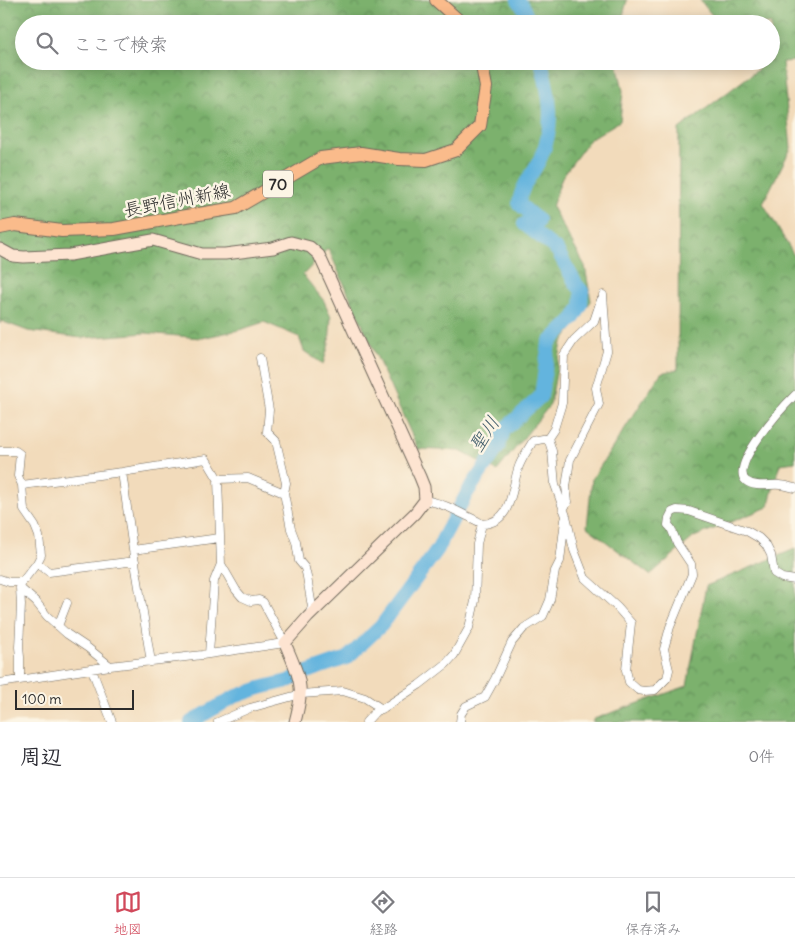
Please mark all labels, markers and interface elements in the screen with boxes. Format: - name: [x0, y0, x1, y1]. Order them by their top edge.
- search box: [15, 15, 780, 70]
- icon: search: [33, 29, 61, 57]
- text: ここで検索: [73, 32, 168, 56]
- road number: 70: [263, 170, 293, 198]
- street label: 長野信州新線: [122, 178, 232, 222]
- water label: 聖川: [464, 412, 504, 456]
- scale bar: [15, 687, 134, 710]
- text: 100 m: [22, 690, 62, 708]
- text: 周辺: [20, 743, 62, 770]
- text: 0件: [748, 746, 775, 766]
- tab: 地図: [114, 888, 142, 938]
- tab: 経路: [369, 888, 397, 938]
- tab: 保存済み: [625, 888, 681, 938]

